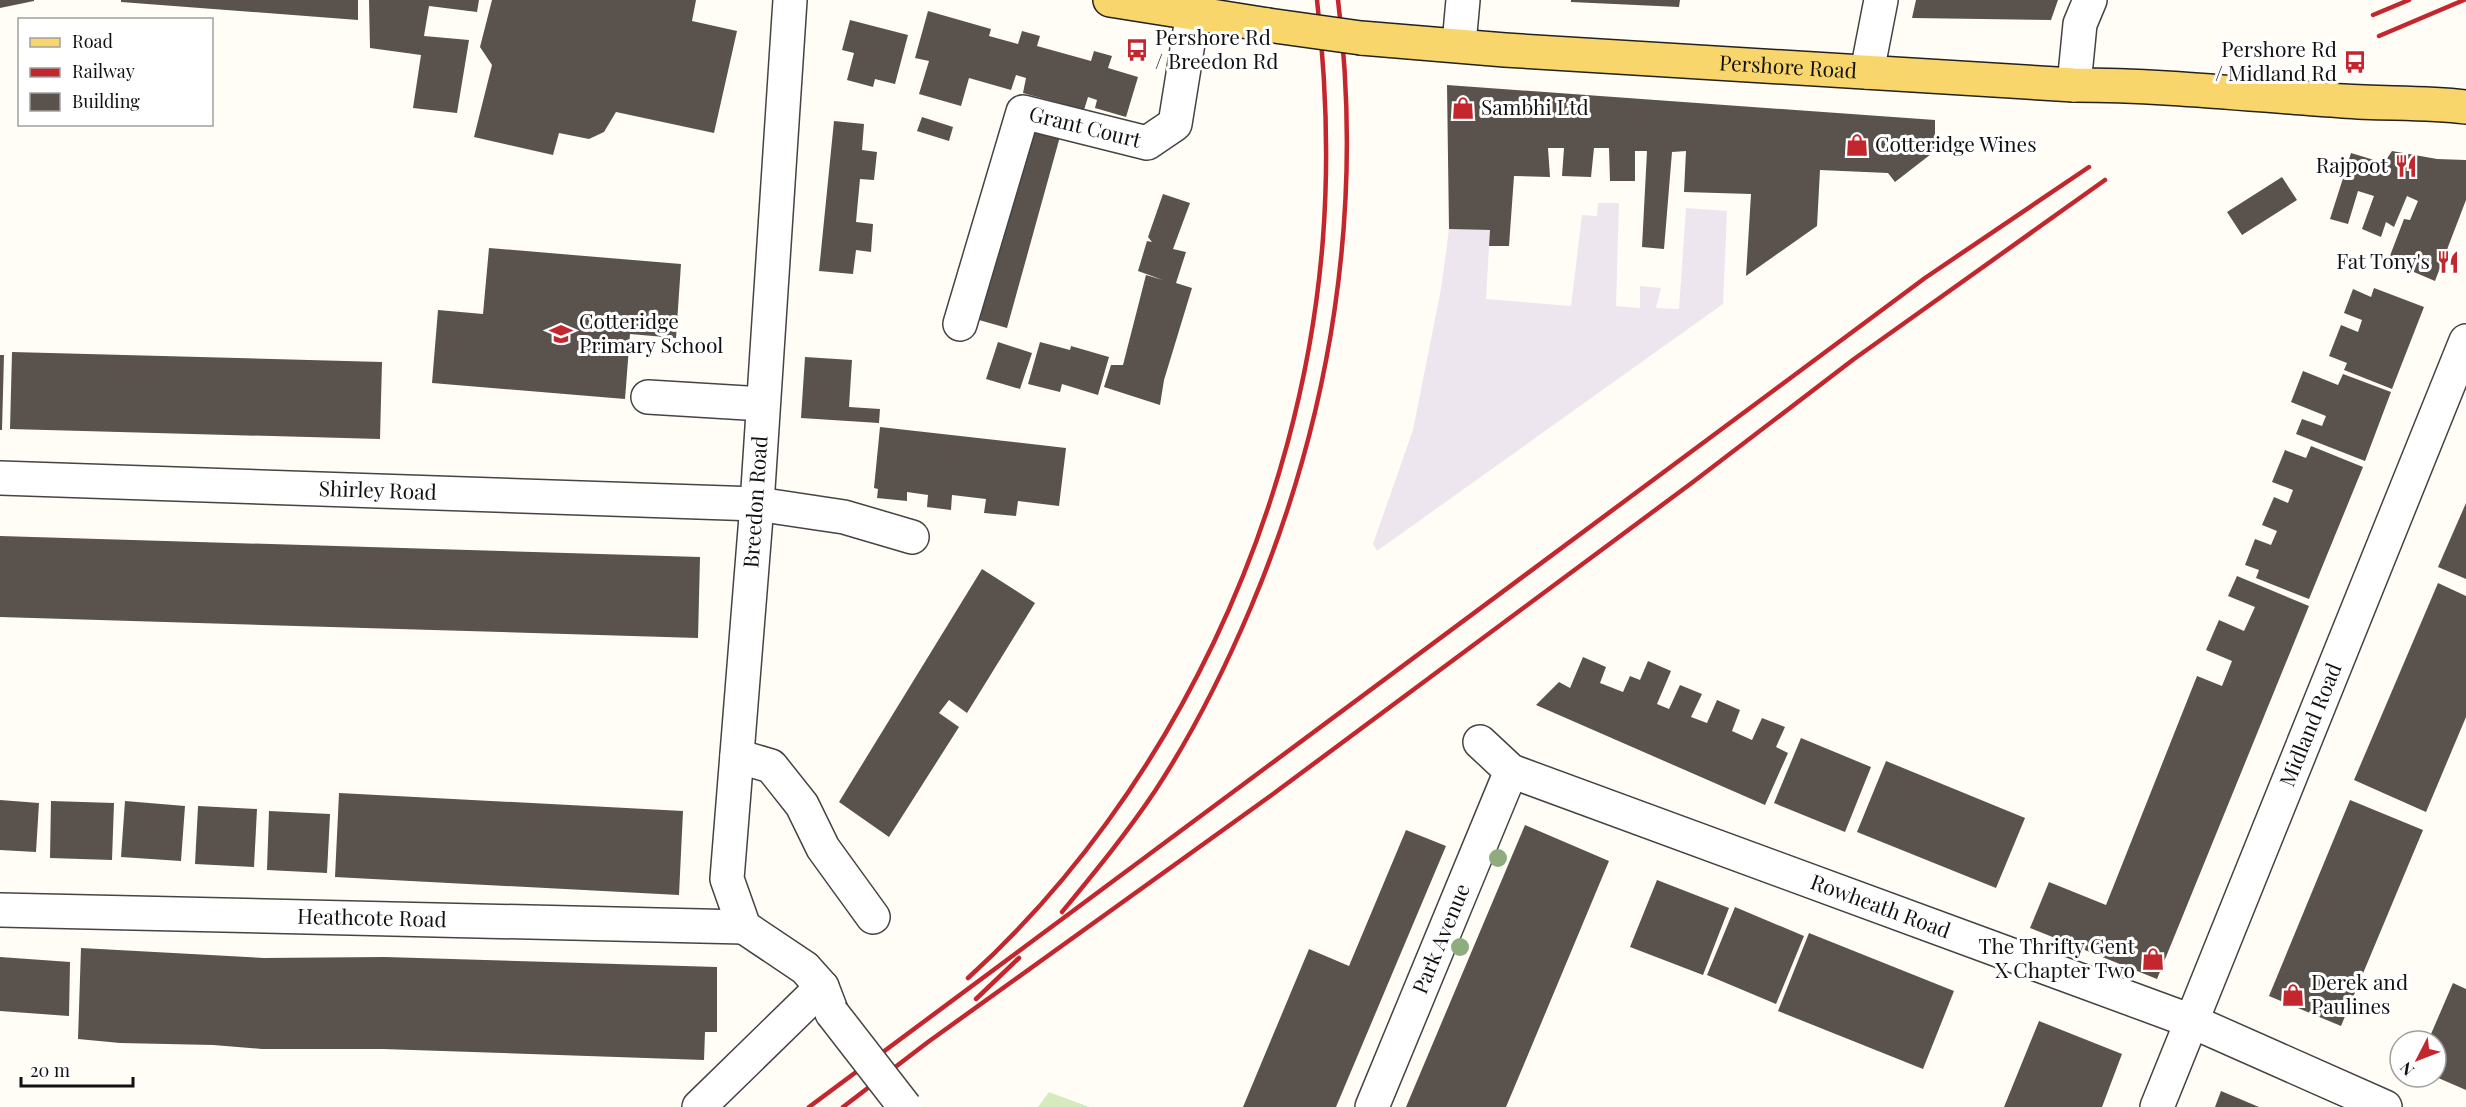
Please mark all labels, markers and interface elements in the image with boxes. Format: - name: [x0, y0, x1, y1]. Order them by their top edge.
- legend: [18, 18, 213, 126]
- place label: Pershore Rd / Breedon Rd: [1155, 22, 1278, 74]
- text: Road: [72, 29, 113, 53]
- place label: Pershore Rd / Midland Rd: [2215, 34, 2337, 86]
- bus stop icon: Pershore Rd / Breedon Rd: [1124, 37, 1150, 63]
- street label: Pershore Road: [1718, 47, 1858, 84]
- bus stop icon: Pershore Rd / Midland Rd: [2342, 49, 2368, 75]
- text: Railway: [72, 59, 135, 83]
- text: Building: [72, 89, 140, 113]
- place label: Sambhi Ltd: [1481, 92, 1589, 120]
- shop icon: Sambhi Ltd: [1450, 95, 1476, 121]
- street label: Grant Court: [1027, 98, 1145, 153]
- place label: Cotteridge Wines: [1875, 129, 2037, 157]
- shop icon: Cotteridge Wines: [1844, 132, 1870, 158]
- place label: Rajpoot: [2316, 150, 2389, 178]
- restaurant icon: Rajpoot: [2393, 153, 2419, 179]
- place label: Fat Tony's: [2336, 246, 2430, 274]
- restaurant icon: Fat Tony's: [2435, 249, 2461, 275]
- place label: Cotteridge Primary School: [579, 306, 723, 358]
- school or university icon: Cotteridge Primary School: [548, 321, 574, 347]
- street label: Breedon Road: [735, 435, 773, 569]
- street label: Shirley Road: [318, 473, 437, 505]
- street label: Midland Road: [2272, 658, 2347, 790]
- street label: Rowheath Road: [1807, 866, 1955, 943]
- street label: Park Avenue: [1404, 879, 1475, 997]
- street label: Heathcote Road: [297, 901, 447, 932]
- place label: The Thrifty Gent X Chapter Two: [1979, 931, 2136, 983]
- shop icon: The Thrifty Gent X Chapter Two: [2140, 946, 2166, 972]
- place label: Derek and Paulines: [2311, 967, 2408, 1019]
- shop icon: Derek and Paulines: [2280, 982, 2306, 1008]
- north arrow: [2388, 1029, 2448, 1089]
- scale bar: [21, 1050, 134, 1088]
- text: 20 m: [30, 1058, 70, 1082]
- text: N: [2395, 1058, 2418, 1081]

